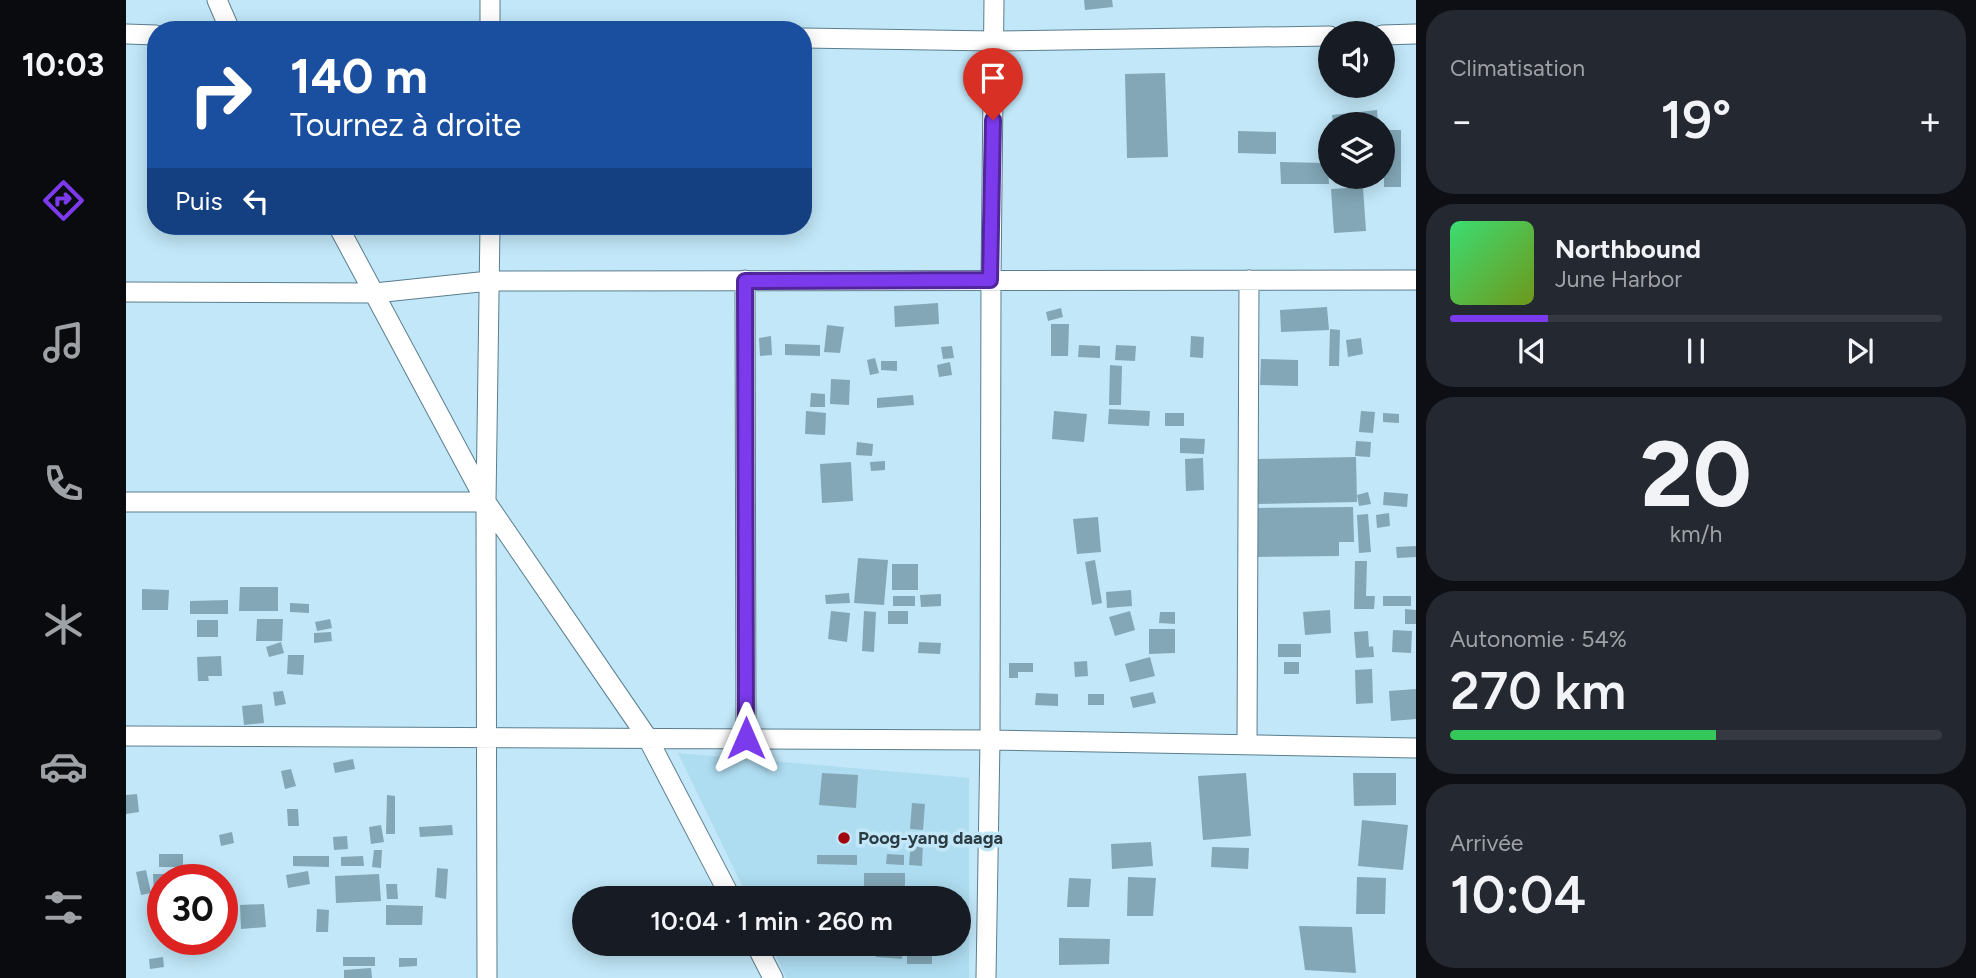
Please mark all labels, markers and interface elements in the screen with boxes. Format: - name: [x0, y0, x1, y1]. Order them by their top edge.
- map controls: [1318, 21, 1395, 189]
- button: sound: [1318, 21, 1395, 98]
- text: 10:03: [22, 46, 104, 84]
- text: 140 m: [290, 46, 428, 105]
- pin: [963, 48, 1023, 120]
- icon: right: [175, 49, 266, 140]
- text: Climatisation: [1450, 54, 1585, 82]
- icon: arrive: [974, 59, 1012, 97]
- text: 19°: [1660, 89, 1732, 151]
- text: −: [1450, 98, 1474, 144]
- text: +: [1918, 98, 1942, 144]
- text: Tournez à droite: [290, 106, 521, 144]
- button: layers: [1318, 112, 1395, 189]
- icon: directions: [39, 176, 88, 225]
- icon: left: [237, 182, 275, 220]
- text: Puis: [175, 185, 223, 217]
- text: Northbound: [1555, 233, 1701, 265]
- text: June Harbor: [1555, 265, 1682, 293]
- icon: music: [39, 318, 88, 367]
- icon: previous: [1513, 332, 1551, 370]
- icon: pause: [1677, 332, 1715, 370]
- icon: next: [1841, 332, 1879, 370]
- text: 20: [1640, 420, 1752, 529]
- icon: phone: [39, 459, 88, 508]
- text: km/h: [1670, 520, 1722, 548]
- icon: climate: [39, 600, 88, 649]
- text: Autonomie · 54%: [1450, 625, 1627, 653]
- text: 270 km: [1450, 660, 1626, 722]
- position arrow: [709, 701, 783, 775]
- icon: car: [39, 742, 88, 791]
- place label: Poog-yang daaga: [858, 827, 1003, 849]
- text: Arrivée: [1450, 829, 1523, 857]
- marker: Poog-yang daaga: [836, 830, 852, 846]
- speed limit sign: 30: [147, 864, 238, 955]
- text: 10:04: [1450, 864, 1586, 926]
- icon: filters: [39, 883, 88, 932]
- text: 10:04 · 1 min · 260 m: [650, 905, 893, 937]

